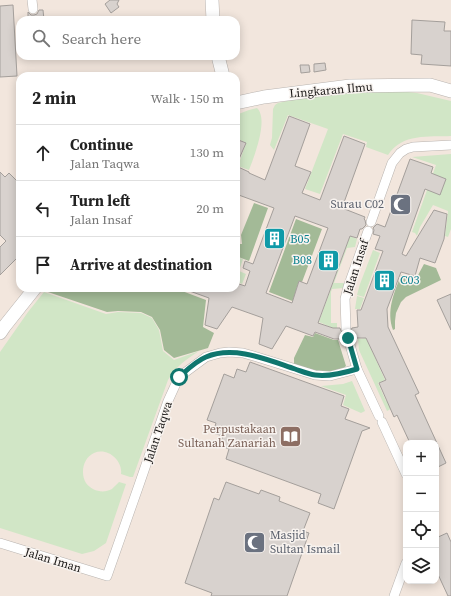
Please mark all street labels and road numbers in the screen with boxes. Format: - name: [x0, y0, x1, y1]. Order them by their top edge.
- street label: Lingkaran Ilmu: [289, 78, 373, 102]
- street label: Jalan Insaf: [339, 236, 373, 298]
- street label: Jalan Taqwa: [140, 398, 176, 466]
- street label: Jalan Iman: [22, 544, 83, 576]

